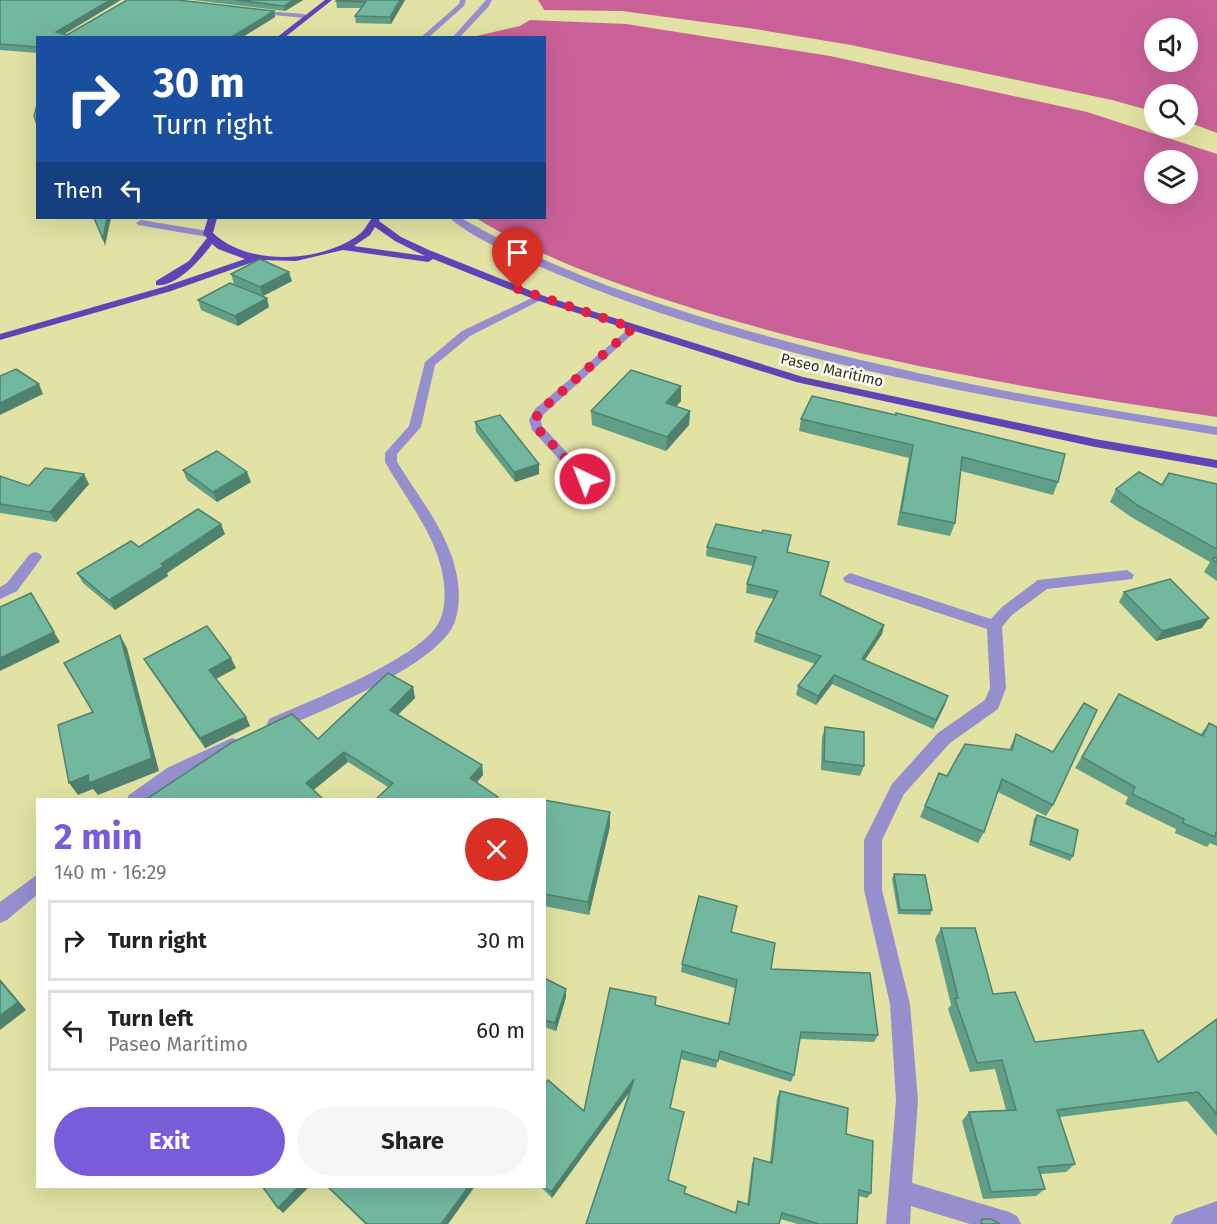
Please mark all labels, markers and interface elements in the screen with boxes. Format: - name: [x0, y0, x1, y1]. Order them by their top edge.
- map controls: [1144, 18, 1198, 204]
- button: sound: [1144, 18, 1198, 72]
- text: 30 m: [153, 58, 245, 108]
- icon: right: [54, 60, 132, 138]
- button: search: [1144, 84, 1198, 138]
- text: Turn right: [153, 109, 273, 141]
- button: layers: [1144, 150, 1198, 204]
- icon: left: [115, 174, 148, 207]
- text: Then: [54, 177, 103, 204]
- pin: [492, 227, 543, 289]
- icon: arrive: [501, 236, 534, 269]
- street label: Paseo Marítimo: [779, 349, 885, 391]
- position arrow: [553, 447, 617, 511]
- text: 2 min: [54, 815, 143, 859]
- button: close: [465, 818, 528, 881]
- text: 140 m · 16:29: [54, 860, 167, 884]
- icon: right: [57, 924, 90, 957]
- text: Turn right: [108, 927, 207, 954]
- text: 30 m: [477, 927, 525, 954]
- text: Turn left: [108, 1005, 193, 1032]
- icon: left: [57, 1014, 90, 1047]
- text: 60 m: [476, 1017, 525, 1044]
- text: Paseo Marítimo: [108, 1032, 248, 1056]
- button: Exit: [54, 1107, 285, 1176]
- button: Share: [297, 1107, 528, 1176]

